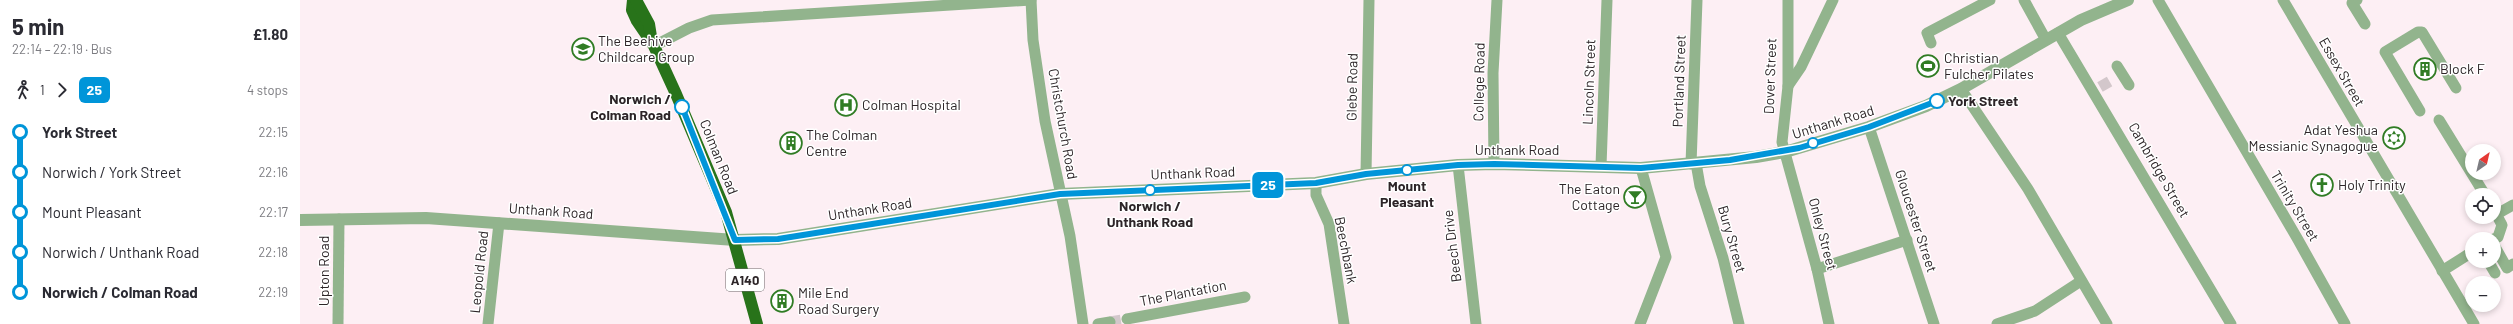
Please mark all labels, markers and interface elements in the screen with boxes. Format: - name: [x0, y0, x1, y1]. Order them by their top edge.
- text: 5 min: [12, 13, 64, 39]
- text: £1.80: [253, 25, 288, 43]
- place label: The Beehive Childcare Group: [598, 32, 695, 65]
- street label: Portland Street: [1668, 34, 1689, 128]
- street label: Essex Street: [2316, 34, 2369, 109]
- school or university icon: The Beehive Childcare Group: [570, 36, 596, 62]
- street label: Dover Street: [1760, 38, 1779, 114]
- street label: Lincoln Street: [1579, 39, 1598, 125]
- text: 22:14 – 22:19 · Bus: [12, 41, 112, 57]
- street label: College Road: [1469, 42, 1488, 122]
- place label: Christian Fulcher Pilates: [1944, 49, 2034, 82]
- street label: Glebe Road: [1342, 53, 1361, 121]
- sports icon: Christian Fulcher Pilates: [1915, 53, 1941, 79]
- building icon: Block F: [2412, 56, 2438, 82]
- place label: Block F: [2440, 60, 2485, 77]
- street label: Christchurch Road: [1045, 67, 1082, 181]
- icon: walk: [12, 79, 34, 101]
- icon: forward: [51, 79, 73, 101]
- text: 25: [87, 81, 102, 98]
- text: 1: [40, 82, 45, 98]
- text: 4 stops: [247, 82, 288, 98]
- place label: Norwich / Colman Road: [590, 90, 671, 123]
- hospital icon: Colman Hospital: [833, 92, 859, 118]
- place label: York Street: [1948, 92, 2018, 109]
- marker: York Street: [1929, 93, 1945, 109]
- place label: Colman Hospital: [862, 96, 961, 113]
- marker: Norwich / Colman Road: [674, 99, 690, 115]
- street label: Unthank Road: [1790, 101, 1876, 142]
- street label: Colman Road: [697, 117, 742, 197]
- street label: Cambridge Street: [2125, 119, 2194, 220]
- place label: Adat Yeshua Messianic Synagogue: [2249, 121, 2378, 154]
- text: York Street: [42, 123, 117, 141]
- text: 22:15: [258, 124, 288, 140]
- synagogue icon: Adat Yeshua Messianic Synagogue: [2381, 125, 2407, 151]
- place label: The Colman Centre: [806, 126, 877, 159]
- building icon: The Colman Centre: [778, 130, 804, 156]
- unlabelled marker: [1807, 137, 1819, 149]
- street label: Unthank Road: [1475, 141, 1559, 158]
- north arrow: [2465, 144, 2501, 180]
- map controls: [2465, 144, 2501, 312]
- text: Norwich / York Street: [42, 163, 181, 181]
- street label: Unthank Road: [1150, 163, 1236, 182]
- text: 22:16: [258, 164, 288, 180]
- marker: Mount Pleasant: [1401, 164, 1413, 176]
- street label: Gloucester Street: [1892, 167, 1941, 274]
- street label: Trinity Street: [2268, 167, 2323, 244]
- line badge: 25: [1250, 172, 1286, 198]
- church icon: Holy Trinity: [2309, 172, 2335, 198]
- text: 25: [1260, 176, 1276, 193]
- place label: Holy Trinity: [2338, 176, 2406, 193]
- place label: Mount Pleasant: [1380, 177, 1434, 210]
- place label: The Eaton Cottage: [1559, 180, 1620, 213]
- marker: Norwich / Unthank Road: [1144, 184, 1156, 196]
- bar icon: The Eaton Cottage: [1622, 184, 1648, 210]
- button: locate: [2465, 188, 2501, 224]
- street label: Unthank Road: [827, 193, 913, 224]
- street label: Onley Street: [1806, 196, 1841, 272]
- place label: Norwich / Unthank Road: [1107, 197, 1193, 230]
- street label: Unthank Road: [508, 199, 594, 222]
- text: Mount Pleasant: [42, 203, 142, 221]
- street label: Bury Street: [1715, 203, 1750, 274]
- text: 22:17: [259, 204, 288, 220]
- street label: Beech Drive: [1439, 209, 1464, 283]
- street label: Beechbank: [1332, 215, 1361, 285]
- street label: Leopold Road: [466, 230, 491, 314]
- button: +: [2465, 232, 2501, 268]
- street label: Upton Road: [315, 236, 332, 306]
- text: Norwich / Unthank Road: [42, 243, 200, 261]
- text: 22:18: [258, 244, 288, 260]
- road number: A140: [726, 269, 764, 291]
- street label: The Plantation: [1138, 276, 1228, 309]
- button: −: [2465, 276, 2501, 312]
- text: Norwich / Colman Road: [42, 283, 198, 301]
- text: 22:19: [258, 284, 288, 300]
- place label: Mile End Road Surgery: [798, 284, 880, 317]
- building icon: Mile End Road Surgery: [769, 288, 795, 314]

